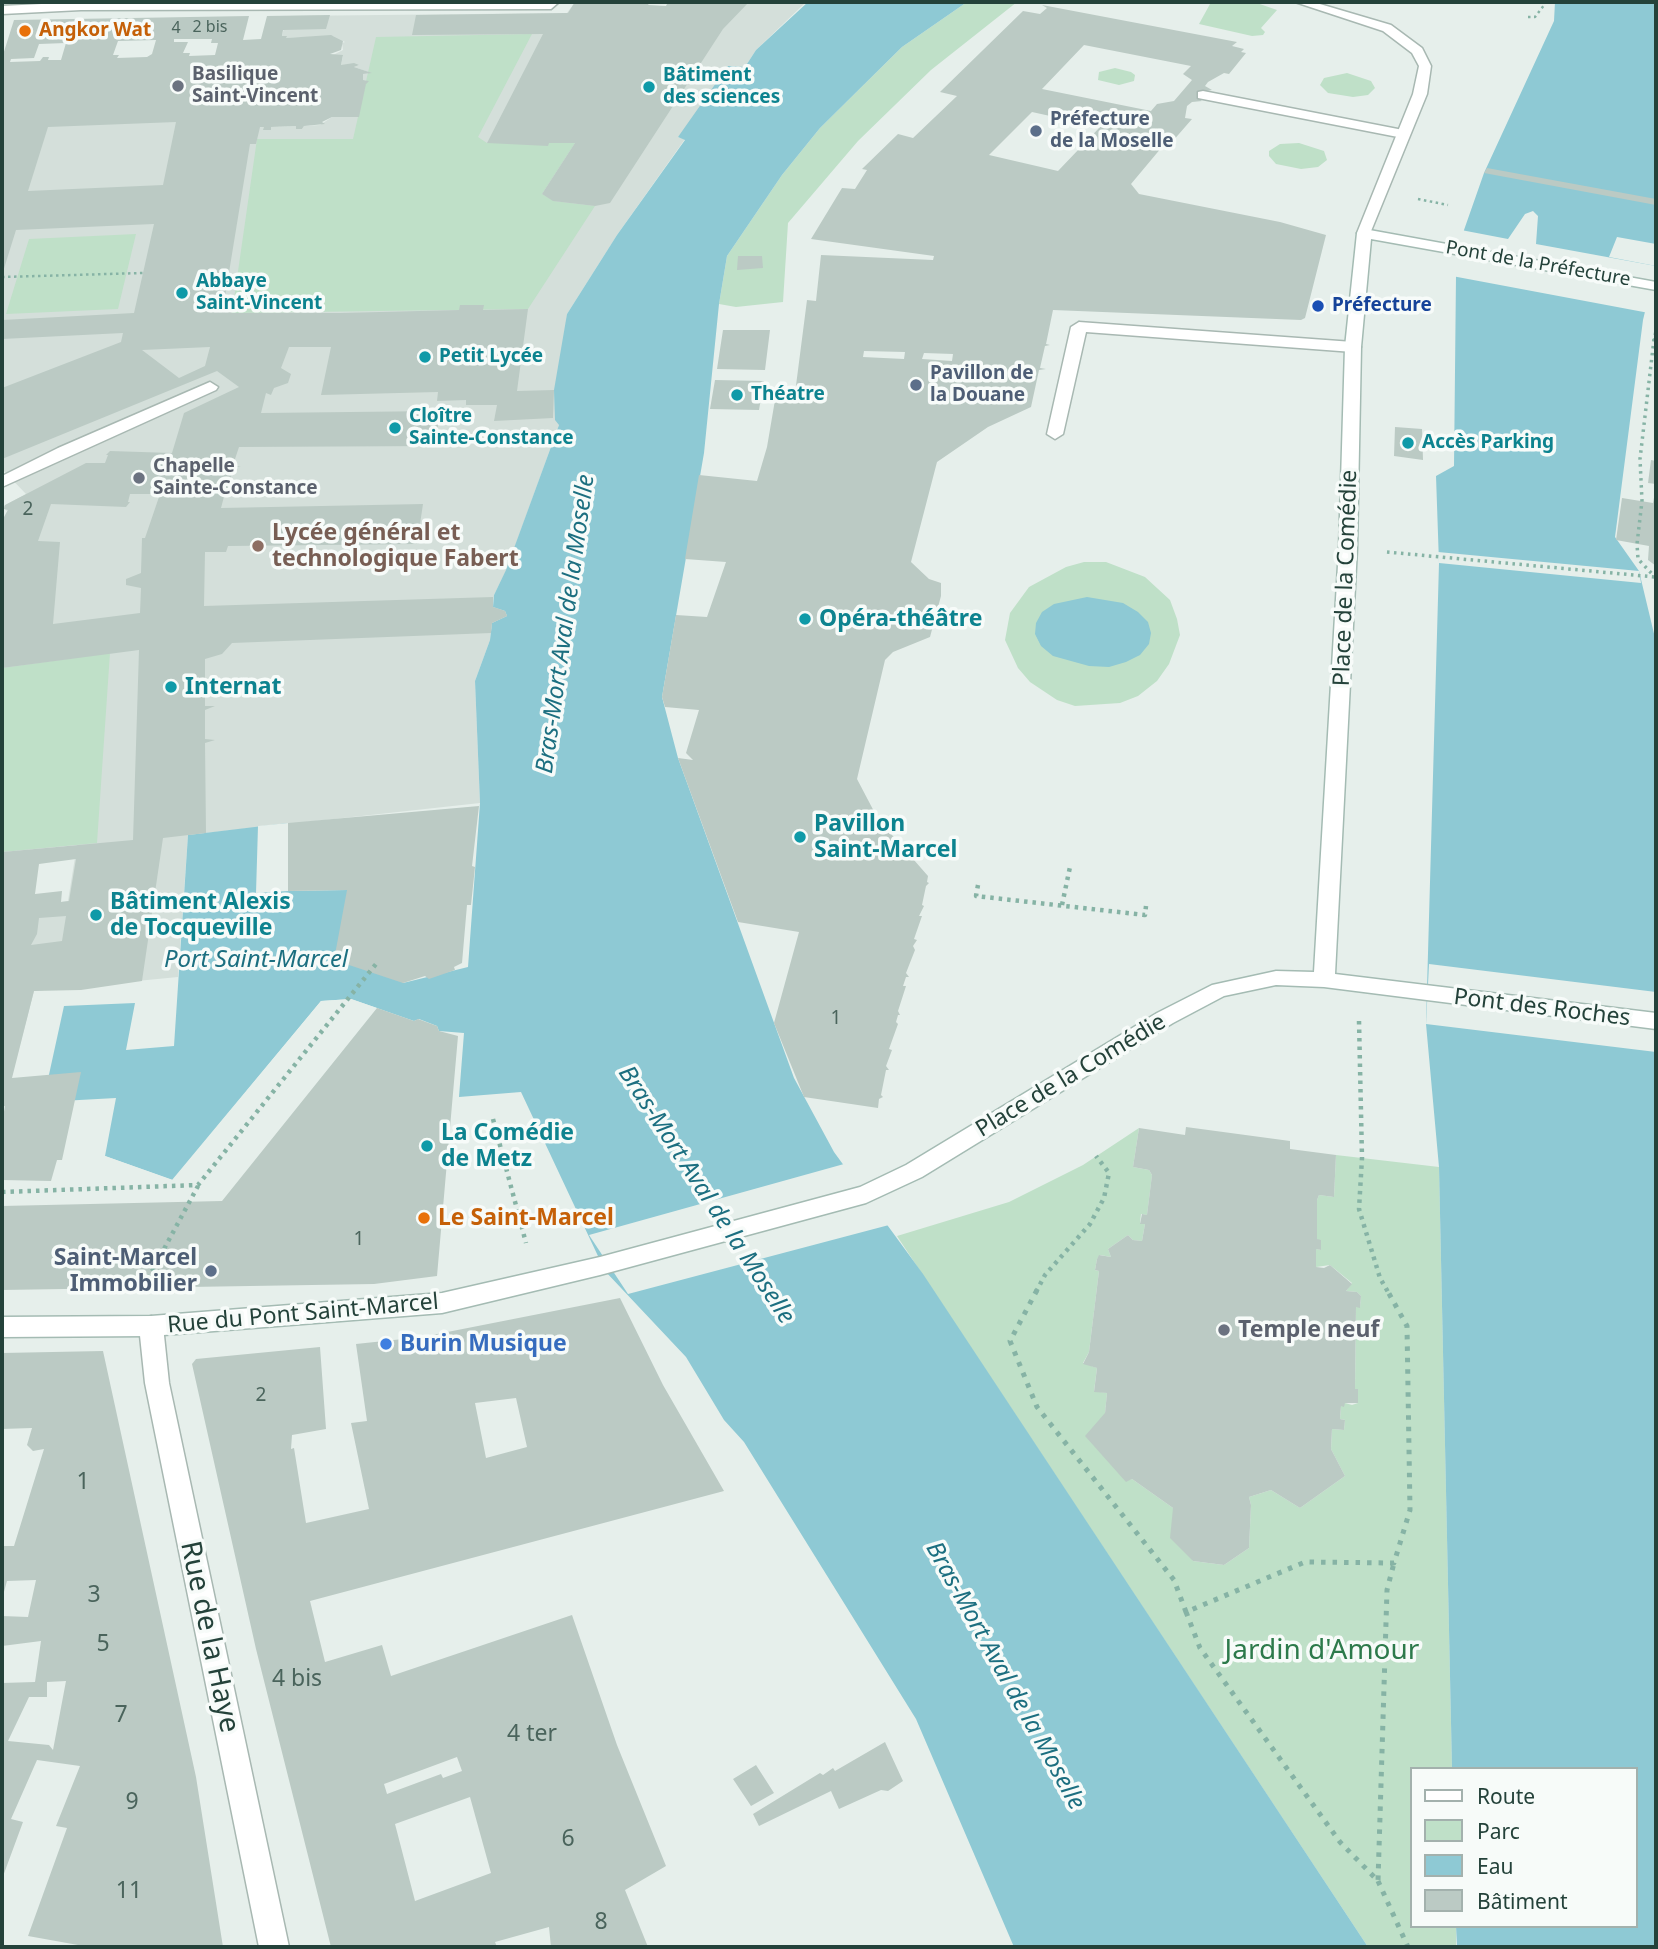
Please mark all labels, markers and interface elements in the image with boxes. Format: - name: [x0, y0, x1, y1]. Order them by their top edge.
- house number: 2 bis: [193, 17, 227, 37]
- house number: 4: [171, 18, 181, 38]
- place label: Angkor Wat: [39, 20, 151, 42]
- marker: Angkor Wat: [17, 23, 33, 39]
- place label: Basilique Saint-Vincent: [192, 64, 318, 108]
- place label: Bâtiment des sciences: [663, 65, 780, 109]
- marker: Basilique Saint-Vincent: [170, 78, 186, 94]
- marker: Bâtiment des sciences: [641, 79, 657, 95]
- place label: Préfecture de la Moselle: [1050, 109, 1174, 153]
- marker: Préfecture de la Moselle: [1028, 123, 1044, 139]
- street label: Pont de la Préfecture: [1444, 237, 1632, 291]
- place label: Abbaye Saint-Vincent: [196, 271, 322, 315]
- marker: Abbaye Saint-Vincent: [174, 285, 190, 301]
- place label: Préfecture: [1332, 295, 1432, 317]
- marker: Préfecture: [1310, 298, 1326, 314]
- place label: Petit Lycée: [439, 346, 543, 368]
- marker: Petit Lycée: [417, 349, 433, 365]
- place label: Pavillon de la Douane: [930, 363, 1034, 407]
- marker: Pavillon de la Douane: [908, 377, 924, 393]
- place label: Théatre: [751, 384, 825, 406]
- marker: Théatre: [729, 387, 745, 403]
- place label: Cloître Sainte-Constance: [409, 406, 574, 450]
- marker: Cloître Sainte-Constance: [387, 420, 403, 436]
- place label: Accès Parking: [1422, 432, 1554, 454]
- marker: Accès Parking: [1400, 435, 1416, 451]
- place label: Chapelle Sainte-Constance: [153, 456, 318, 500]
- street label: Place de la Comédie: [1328, 469, 1364, 687]
- marker: Chapelle Sainte-Constance: [131, 470, 147, 486]
- water label: Bras-Mort Aval de la Moselle: [531, 473, 601, 775]
- house number: 2: [23, 499, 33, 521]
- place label: Lycée général et technologique Fabert: [272, 519, 519, 573]
- marker: Lycée général et technologique Fabert: [250, 538, 266, 554]
- place label: Opéra-théâtre: [819, 605, 982, 633]
- marker: Opéra-théâtre: [797, 611, 813, 627]
- place label: Internat: [185, 673, 282, 701]
- marker: Internat: [163, 679, 179, 695]
- place label: Pavillon Saint-Marcel: [814, 810, 957, 864]
- marker: Pavillon Saint-Marcel: [792, 829, 808, 845]
- place label: Bâtiment Alexis de Tocqueville: [110, 888, 291, 942]
- marker: Bâtiment Alexis de Tocqueville: [88, 907, 104, 923]
- water label: Port Saint-Marcel: [164, 946, 348, 974]
- street label: Pont des Roches: [1452, 983, 1632, 1033]
- house number: 1: [831, 1008, 841, 1030]
- street label: Place de la Comédie: [971, 1008, 1171, 1144]
- water label: Bras-Mort Aval de la Moselle: [612, 1061, 800, 1329]
- place label: La Comédie de Metz: [441, 1119, 574, 1173]
- marker: La Comédie de Metz: [419, 1138, 435, 1154]
- place label: Le Saint-Marcel: [438, 1204, 614, 1232]
- marker: Le Saint-Marcel: [416, 1210, 432, 1226]
- house number: 1: [354, 1229, 364, 1251]
- place label: Saint-Marcel Immobilier: [54, 1244, 197, 1298]
- marker: Saint-Marcel Immobilier: [203, 1263, 219, 1279]
- street label: Rue du Pont Saint-Marcel: [166, 1288, 440, 1340]
- place label: Temple neuf: [1238, 1316, 1379, 1344]
- marker: Temple neuf: [1216, 1322, 1232, 1338]
- place label: Burin Musique: [400, 1330, 567, 1358]
- marker: Burin Musique: [378, 1336, 394, 1352]
- house number: 2: [256, 1385, 266, 1407]
- house number: 1: [76, 1468, 90, 1496]
- water label: Bras-Mort Aval de la Moselle: [919, 1537, 1091, 1815]
- street label: Rue de la Haye: [172, 1538, 246, 1736]
- house number: 3: [87, 1581, 101, 1609]
- house number: 5: [96, 1630, 110, 1658]
- park label: Jardin d'Amour: [1225, 1634, 1419, 1668]
- house number: 4 bis: [272, 1665, 322, 1693]
- house number: 7: [114, 1701, 128, 1729]
- house number: 4 ter: [507, 1720, 557, 1748]
- legend: [1410, 1767, 1637, 1928]
- text: Route: [1477, 1782, 1535, 1810]
- house number: 9: [125, 1788, 139, 1816]
- text: Parc: [1477, 1817, 1520, 1845]
- house number: 6: [561, 1825, 575, 1853]
- text: Eau: [1477, 1852, 1513, 1880]
- house number: 11: [116, 1877, 142, 1905]
- text: Bâtiment: [1477, 1887, 1567, 1915]
- house number: 8: [594, 1908, 608, 1936]

